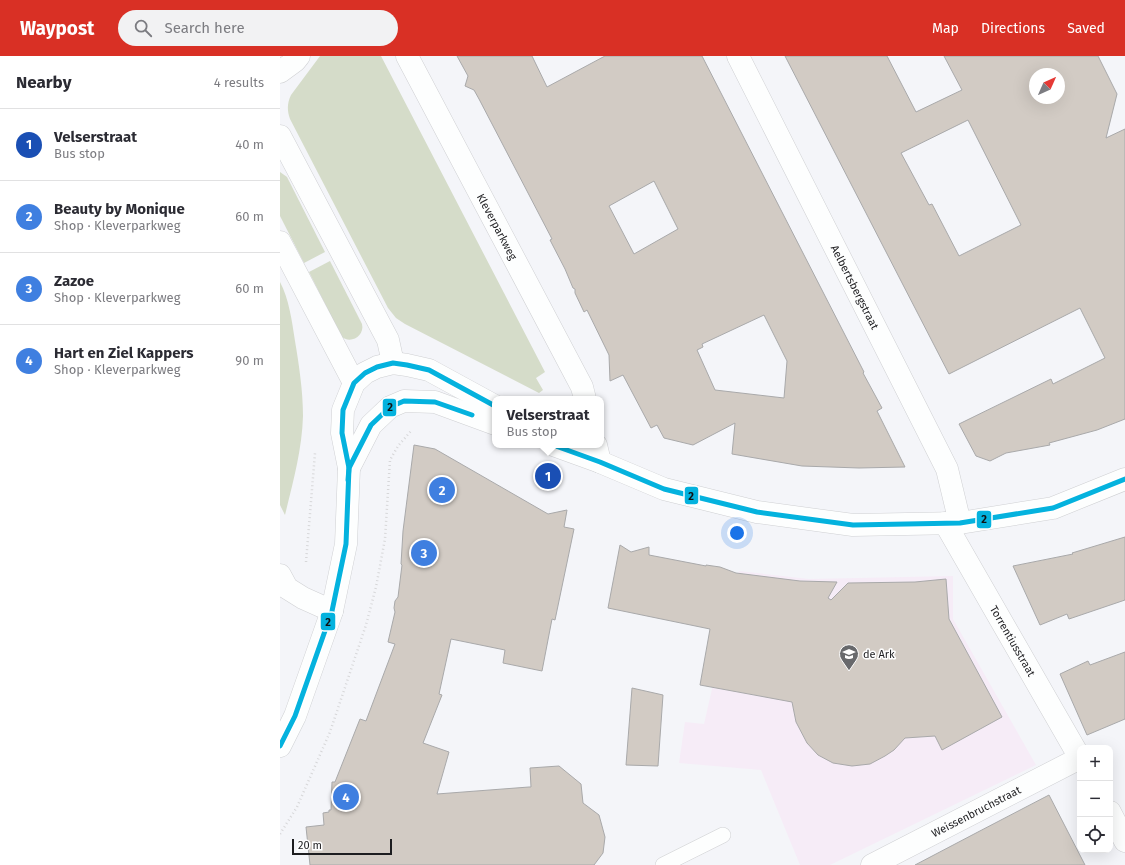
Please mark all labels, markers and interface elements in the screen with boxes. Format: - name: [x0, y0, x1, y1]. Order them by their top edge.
- search box: [118, 10, 398, 46]
- text: Waypost: [20, 17, 94, 40]
- icon: search: [132, 17, 154, 39]
- text: Search here: [164, 19, 245, 37]
- text: Map: [932, 20, 959, 37]
- text: Directions: [981, 20, 1045, 37]
- text: Saved: [1067, 20, 1105, 37]
- north arrow: [1029, 68, 1065, 104]
- text: Nearby: [16, 72, 71, 93]
- text: 4 results: [214, 75, 264, 90]
- text: Velserstraat: [54, 128, 137, 146]
- text: 1: [26, 137, 32, 152]
- text: 40 m: [235, 137, 264, 152]
- text: Bus stop: [54, 146, 105, 161]
- street label: Kleverparkweg: [474, 191, 520, 262]
- text: Beauty by Monique: [54, 200, 185, 218]
- text: 2: [26, 209, 32, 224]
- text: 60 m: [235, 209, 264, 224]
- text: Shop · Kleverparkweg: [54, 218, 180, 233]
- street label: Aelbertsbergstraat: [828, 243, 882, 331]
- text: Zazoe: [54, 272, 94, 290]
- text: 3: [26, 281, 32, 296]
- text: 60 m: [235, 281, 264, 296]
- text: Shop · Kleverparkweg: [54, 290, 180, 305]
- text: Hart en Ziel Kappers: [54, 344, 194, 362]
- text: 4: [25, 353, 33, 368]
- text: 90 m: [235, 353, 264, 368]
- text: Shop · Kleverparkweg: [54, 362, 180, 377]
- popup: [492, 396, 604, 448]
- line badge: 2: [382, 398, 397, 417]
- text: 2: [387, 401, 393, 414]
- text: Velserstraat: [507, 406, 589, 424]
- text: Bus stop: [507, 424, 557, 439]
- pin: 1: [535, 461, 561, 491]
- pin: 2: [429, 475, 455, 505]
- line badge: 2: [684, 486, 699, 505]
- text: 2: [688, 490, 694, 503]
- line badge: 2: [976, 510, 992, 529]
- text: 2: [981, 513, 987, 526]
- your location: [727, 523, 747, 543]
- pin: 3: [411, 538, 437, 568]
- street label: Torrentiusstraat: [987, 603, 1038, 679]
- line badge: 2: [320, 612, 336, 631]
- text: 2: [325, 616, 331, 629]
- school or university icon: de Ark: [838, 643, 860, 671]
- place label: de Ark: [863, 648, 895, 661]
- map controls: [1077, 745, 1113, 853]
- button: +: [1077, 745, 1113, 781]
- button: −: [1077, 781, 1113, 817]
- pin: 4: [333, 782, 359, 812]
- street label: Weissenbruchstraat: [929, 783, 1023, 840]
- button: locate: [1077, 817, 1113, 853]
- scale bar: [292, 837, 392, 856]
- text: 20 m: [298, 839, 322, 852]

